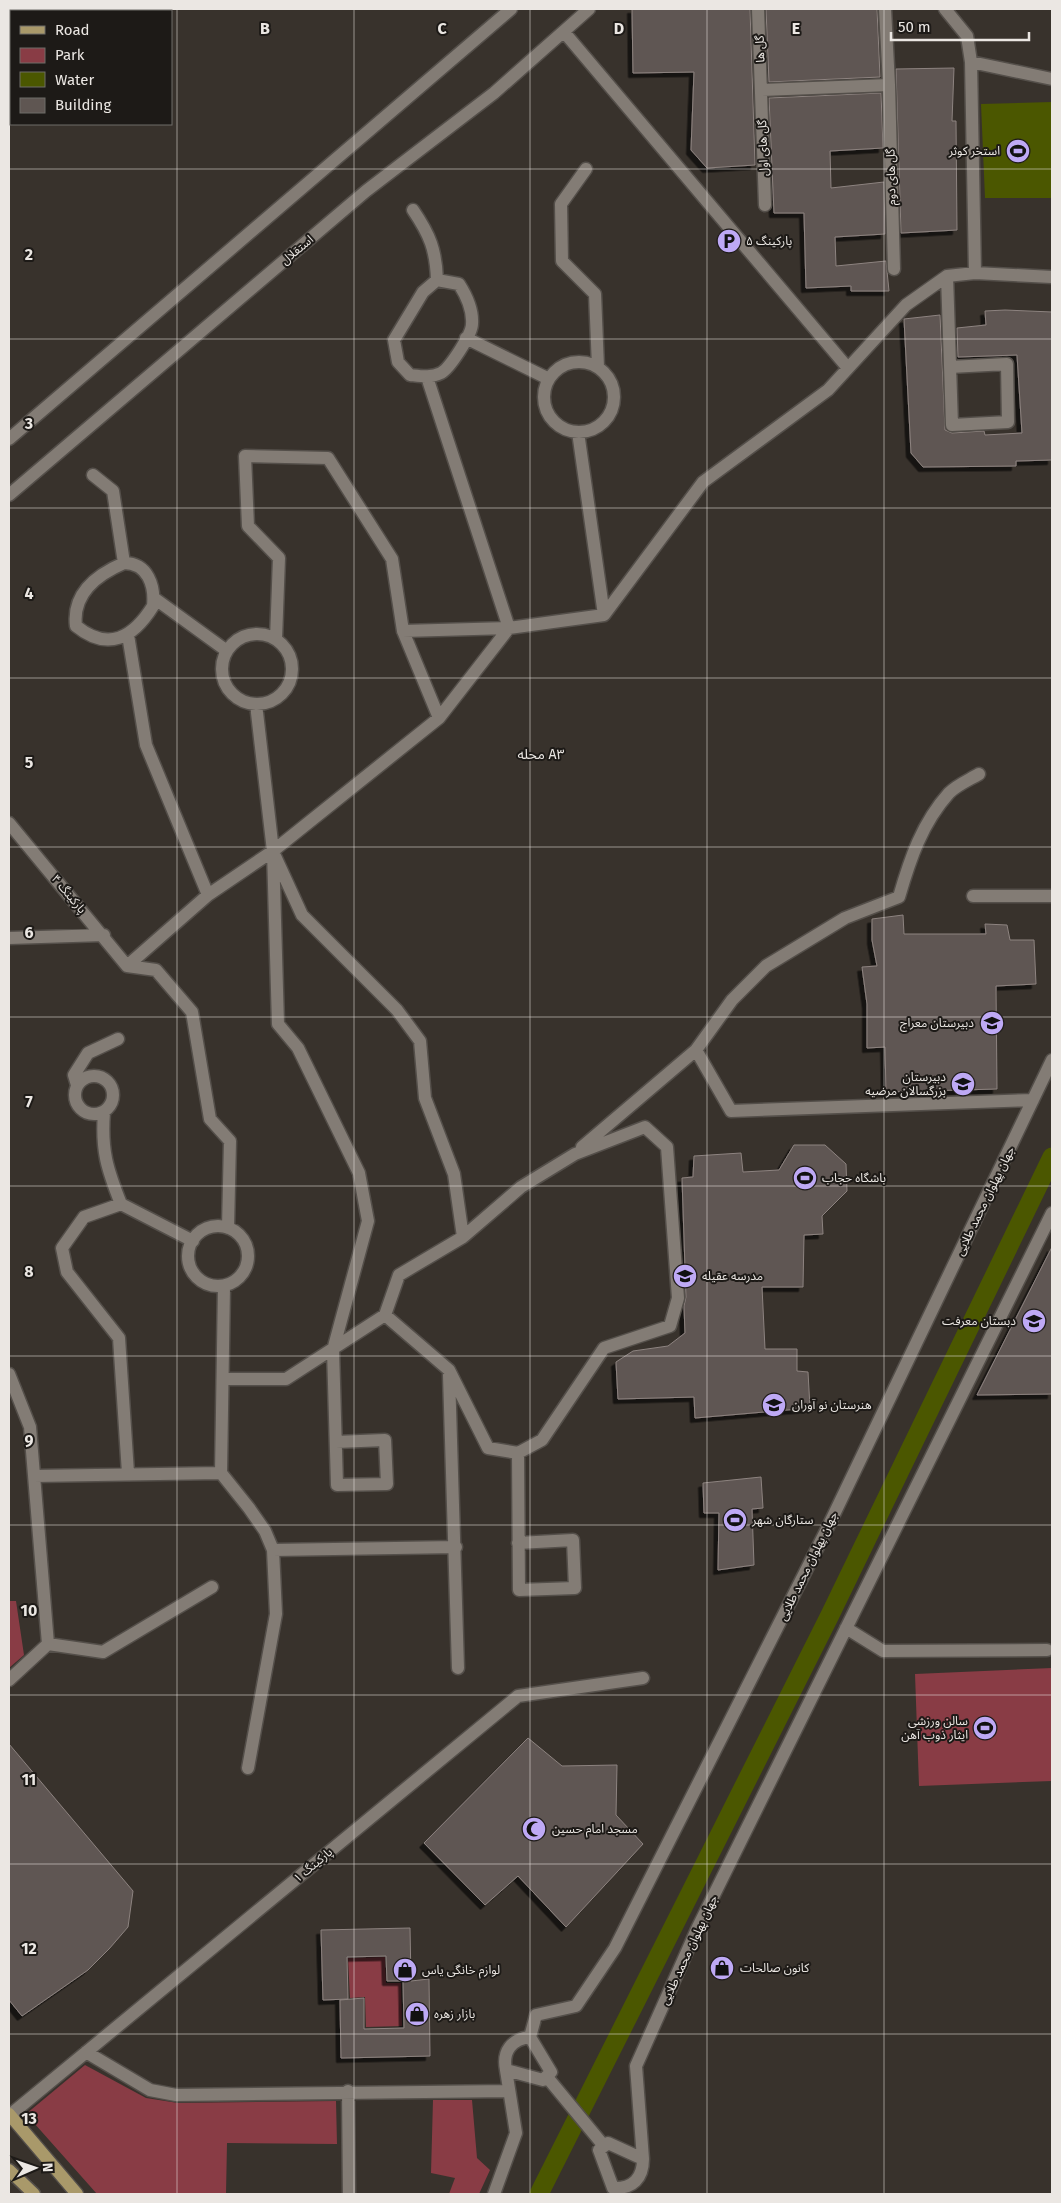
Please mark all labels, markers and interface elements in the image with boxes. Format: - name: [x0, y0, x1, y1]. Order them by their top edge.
- legend: [10, 10, 172, 125]
- scale bar: [891, 10, 1028, 42]
- text: 50 m: [898, 18, 931, 36]
- text: B: [260, 19, 270, 38]
- text: C: [437, 19, 447, 38]
- text: D: [614, 19, 624, 38]
- text: E: [792, 19, 800, 38]
- text: Road: [55, 21, 90, 39]
- street label: گل ها: [752, 34, 767, 63]
- text: Park: [55, 46, 85, 64]
- text: Water: [55, 71, 94, 89]
- text: Building: [55, 96, 111, 114]
- street label: گل های اول: [755, 119, 771, 176]
- sports icon: استخر کوثر: [1005, 138, 1031, 164]
- place label: استخر کوثر: [948, 144, 1000, 158]
- street label: گل های دوم: [883, 148, 900, 205]
- parking icon: پارکینگ ۵: [716, 228, 742, 254]
- street label: استقلال: [278, 232, 316, 268]
- place label: پارکینگ ۵: [746, 234, 792, 249]
- text: 2: [25, 245, 33, 264]
- text: 3: [24, 414, 33, 433]
- text: 4: [24, 584, 34, 603]
- district label: محله A۳: [517, 746, 565, 763]
- text: 5: [25, 753, 34, 772]
- street label: پارکینگ ۴: [48, 872, 89, 917]
- text: 6: [24, 923, 34, 942]
- school or university icon: دبیرستان معراج: [979, 1010, 1005, 1036]
- place label: دبیرستان معراج: [900, 1016, 974, 1032]
- place label: دبیرستان بزرگسالان مرضیه: [865, 1070, 946, 1098]
- school or university icon: دبیرستان بزرگسالان مرضیه: [950, 1071, 976, 1097]
- text: 7: [25, 1092, 33, 1111]
- street label: جهان پهلوان محمد طلایی: [953, 1144, 1018, 1258]
- sports icon: باشگاه حجاب: [792, 1165, 818, 1191]
- place label: باشگاه حجاب: [822, 1171, 886, 1185]
- text: 8: [24, 1262, 34, 1281]
- school or university icon: مدرسه عقیله: [672, 1263, 698, 1289]
- place label: مدرسه عقیله: [702, 1269, 763, 1283]
- school or university icon: دبستان معرفت: [1021, 1308, 1047, 1334]
- place label: دبستان معرفت: [942, 1314, 1016, 1328]
- school or university icon: هنرستان نو آوران: [761, 1392, 787, 1418]
- place label: هنرستان نو آوران: [792, 1398, 872, 1412]
- text: 9: [25, 1431, 34, 1450]
- sports icon: ستارگان شهر: [722, 1507, 748, 1533]
- street label: جهان پهلوان محمد طلایی: [776, 1509, 841, 1623]
- place label: ستارگان شهر: [751, 1513, 813, 1527]
- text: 10: [21, 1601, 37, 1620]
- place label: سالن ورزشی ایثار ذوب آهن: [901, 1714, 968, 1742]
- sports icon: سالن ورزشی ایثار ذوب آهن: [972, 1715, 998, 1741]
- text: 11: [22, 1770, 36, 1789]
- mosque icon: مسجد امام حسین: [521, 1816, 547, 1842]
- place label: مسجد امام حسین: [552, 1822, 638, 1838]
- street label: پارکینگ ۱: [291, 1845, 336, 1886]
- street label: جهان پهلوان محمد طلایی: [657, 1893, 722, 2008]
- text: 12: [21, 1939, 37, 1958]
- shop icon: کانون صالحات: [709, 1955, 735, 1981]
- shop icon: لوازم خانگی یاس: [392, 1957, 418, 1983]
- place label: کانون صالحات: [740, 1961, 810, 1975]
- place label: لوازم خانگی یاس: [422, 1963, 500, 1979]
- shop icon: بازار زهره: [404, 2001, 430, 2027]
- place label: بازار زهره: [434, 2007, 475, 2021]
- text: 13: [21, 2109, 37, 2128]
- north arrow: [10, 2143, 60, 2193]
- text: N: [39, 2163, 56, 2173]

